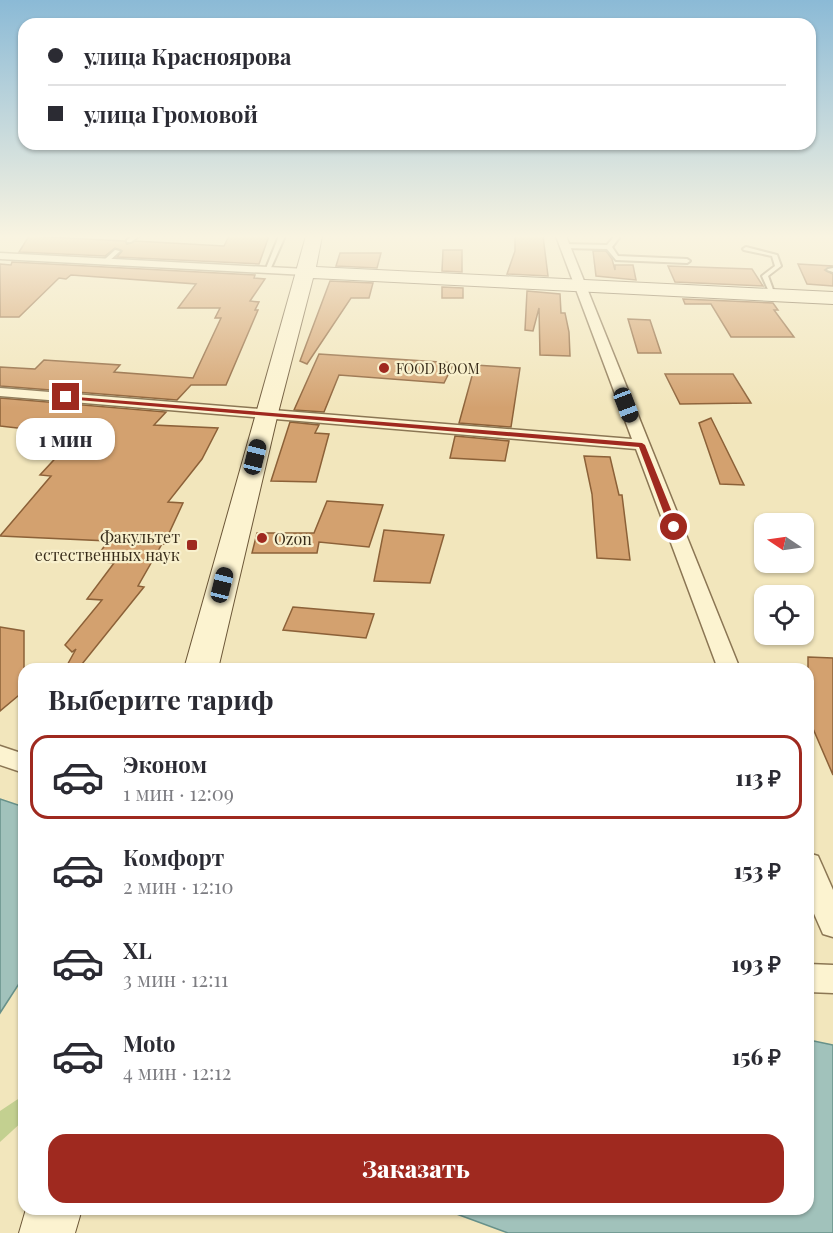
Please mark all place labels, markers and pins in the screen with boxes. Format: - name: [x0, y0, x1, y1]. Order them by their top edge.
- place label: FOOD BOOM: [396, 359, 480, 378]
- marker: FOOD BOOM: [377, 361, 391, 375]
- place label: Факультет естественных наук: [35, 526, 180, 565]
- place label: Ozon: [274, 528, 312, 549]
- marker: Ozon: [255, 531, 269, 545]
- marker: Факультет естественных наук: [185, 538, 199, 552]

